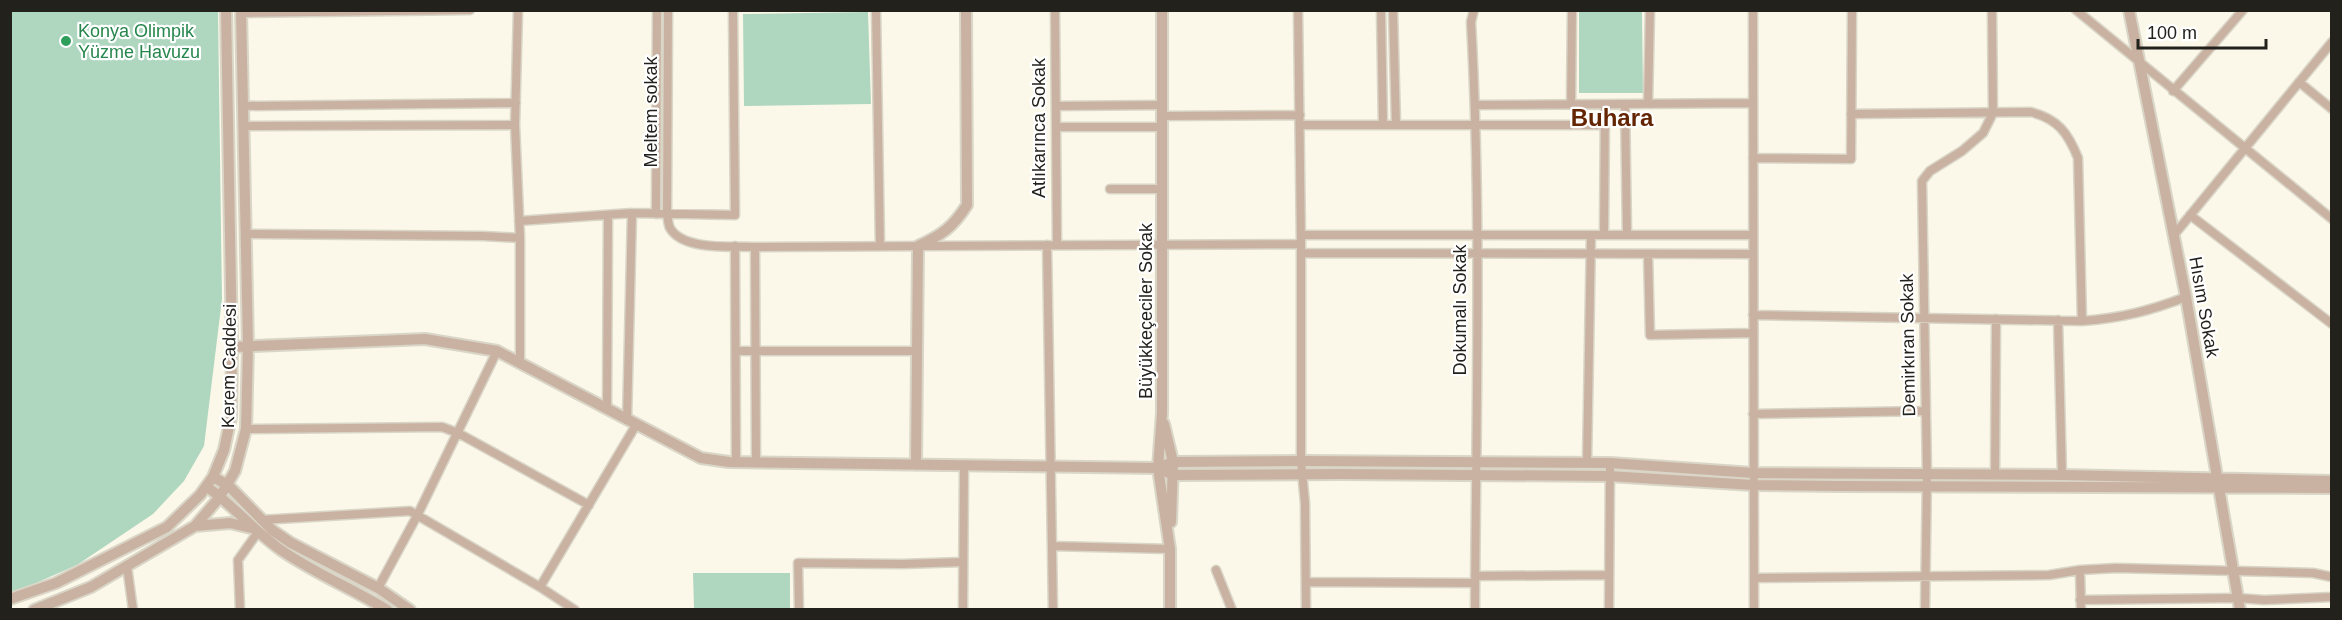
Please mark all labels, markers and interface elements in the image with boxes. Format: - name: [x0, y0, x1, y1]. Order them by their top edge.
- scale bar: [2138, 12, 2266, 50]
- place label: Konya Olimpik Yüzme Havuzu: [78, 21, 200, 62]
- text: 100 m: [2147, 23, 2197, 43]
- marker: Konya Olimpik Yüzme Havuzu: [59, 34, 73, 48]
- street label: Meltem sokak: [641, 55, 661, 168]
- street label: Atlıkarınca Sokak: [1029, 57, 1049, 198]
- district label: Buhara: [1571, 104, 1654, 131]
- street label: Büyükkeçeciler Sokak: [1136, 222, 1156, 399]
- street label: Dokumalı Sokak: [1450, 243, 1470, 376]
- street label: Hısım Sokak: [2185, 255, 2223, 360]
- street label: Demirkıran Sokak: [1897, 272, 1919, 417]
- street label: Kerem Caddesi: [218, 304, 240, 428]

